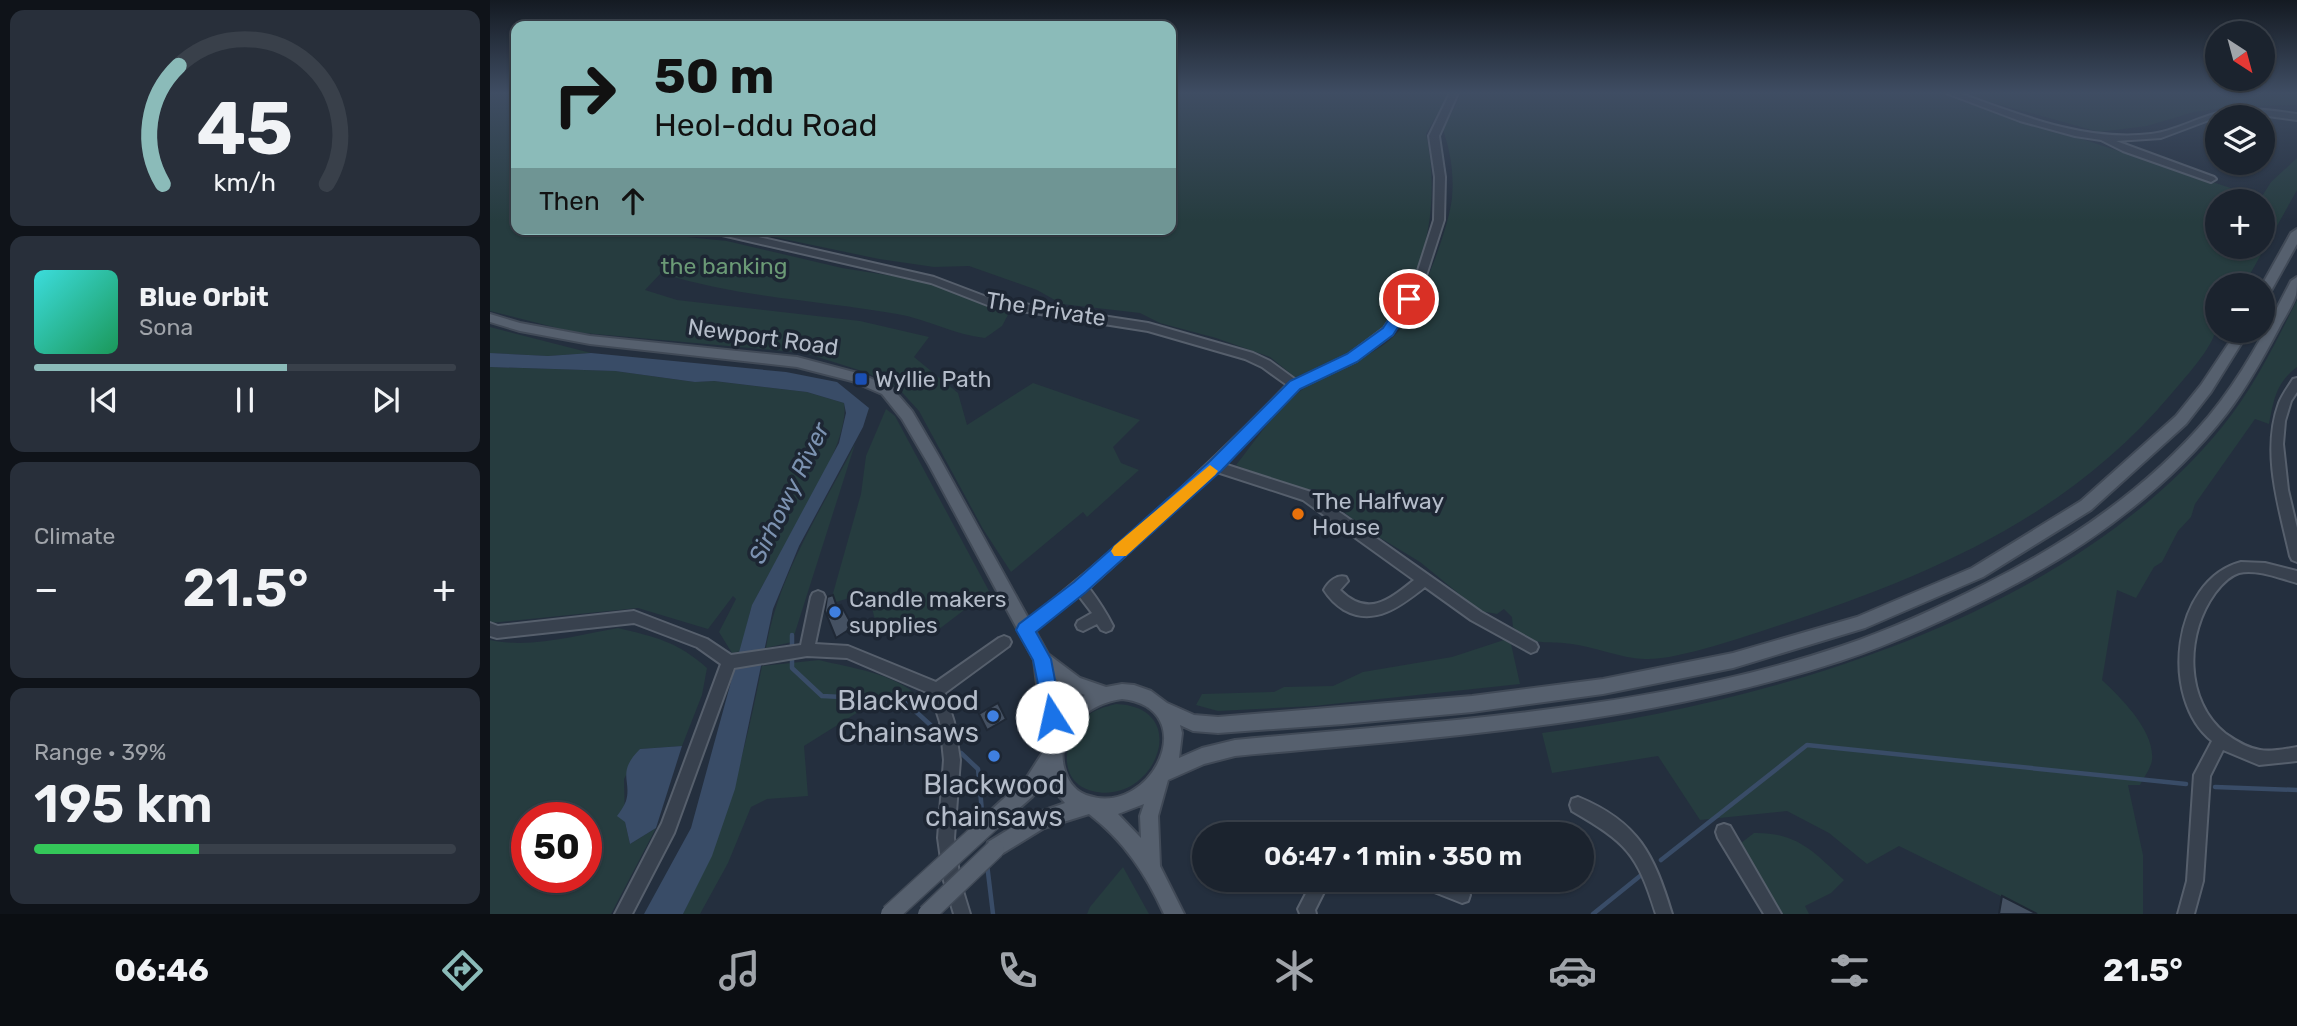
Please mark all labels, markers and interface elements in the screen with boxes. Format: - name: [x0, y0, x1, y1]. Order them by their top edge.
- north arrow: [2205, 21, 2275, 91]
- map controls: [2205, 21, 2275, 343]
- text: 50 m: [654, 47, 774, 105]
- icon: right: [539, 49, 630, 140]
- text: 45: [197, 86, 293, 172]
- button: layers: [2205, 105, 2275, 175]
- text: Heol-ddu Road: [654, 106, 877, 144]
- text: km/h: [214, 168, 276, 197]
- icon: ahead: [614, 182, 652, 220]
- text: Then: [539, 186, 600, 217]
- button: +: [2205, 189, 2275, 259]
- park label: the banking: [661, 252, 787, 280]
- pin: [1379, 269, 1439, 329]
- button: −: [2205, 273, 2275, 343]
- icon: arrive: [1390, 280, 1428, 318]
- text: Blue Orbit: [139, 282, 269, 313]
- street label: The Private: [984, 286, 1108, 332]
- text: Sona: [139, 313, 193, 341]
- street label: Newport Road: [686, 313, 840, 361]
- place label: Wyllie Path: [875, 365, 992, 393]
- marker: Wyllie Path: [853, 371, 869, 387]
- icon: previous: [85, 381, 123, 419]
- icon: pause: [226, 381, 264, 419]
- icon: next: [367, 381, 405, 419]
- water label: Sirhowy River: [743, 417, 835, 568]
- place label: The Halfway House: [1312, 487, 1444, 541]
- marker: The Halfway House: [1290, 506, 1306, 522]
- text: Climate: [34, 522, 115, 550]
- text: 21.5°: [182, 557, 309, 619]
- text: −: [34, 566, 59, 612]
- text: +: [432, 566, 456, 612]
- place label: Candle makers supplies: [849, 585, 1007, 639]
- marker: Candle makers supplies: [827, 604, 843, 620]
- position arrow: [1015, 680, 1089, 754]
- place label: Blackwood Chainsaws: [837, 684, 979, 749]
- marker: Blackwood Chainsaws: [985, 708, 1001, 724]
- text: Range · 39%: [34, 738, 166, 766]
- marker: Blackwood chainsaws: [986, 748, 1002, 764]
- place label: Blackwood chainsaws: [923, 768, 1065, 833]
- text: 195 km: [34, 773, 213, 835]
- speed limit sign: 50: [511, 802, 602, 893]
- text: 06:47 · 1 min · 350 m: [1264, 841, 1522, 872]
- icon: directions: [438, 946, 487, 995]
- icon: music: [715, 946, 764, 995]
- icon: phone: [993, 946, 1042, 995]
- icon: climate: [1270, 946, 1319, 995]
- icon: car: [1548, 946, 1597, 995]
- icon: filters: [1825, 946, 1874, 995]
- text: 06:46: [114, 951, 209, 989]
- text: 21.5°: [2103, 951, 2183, 989]

